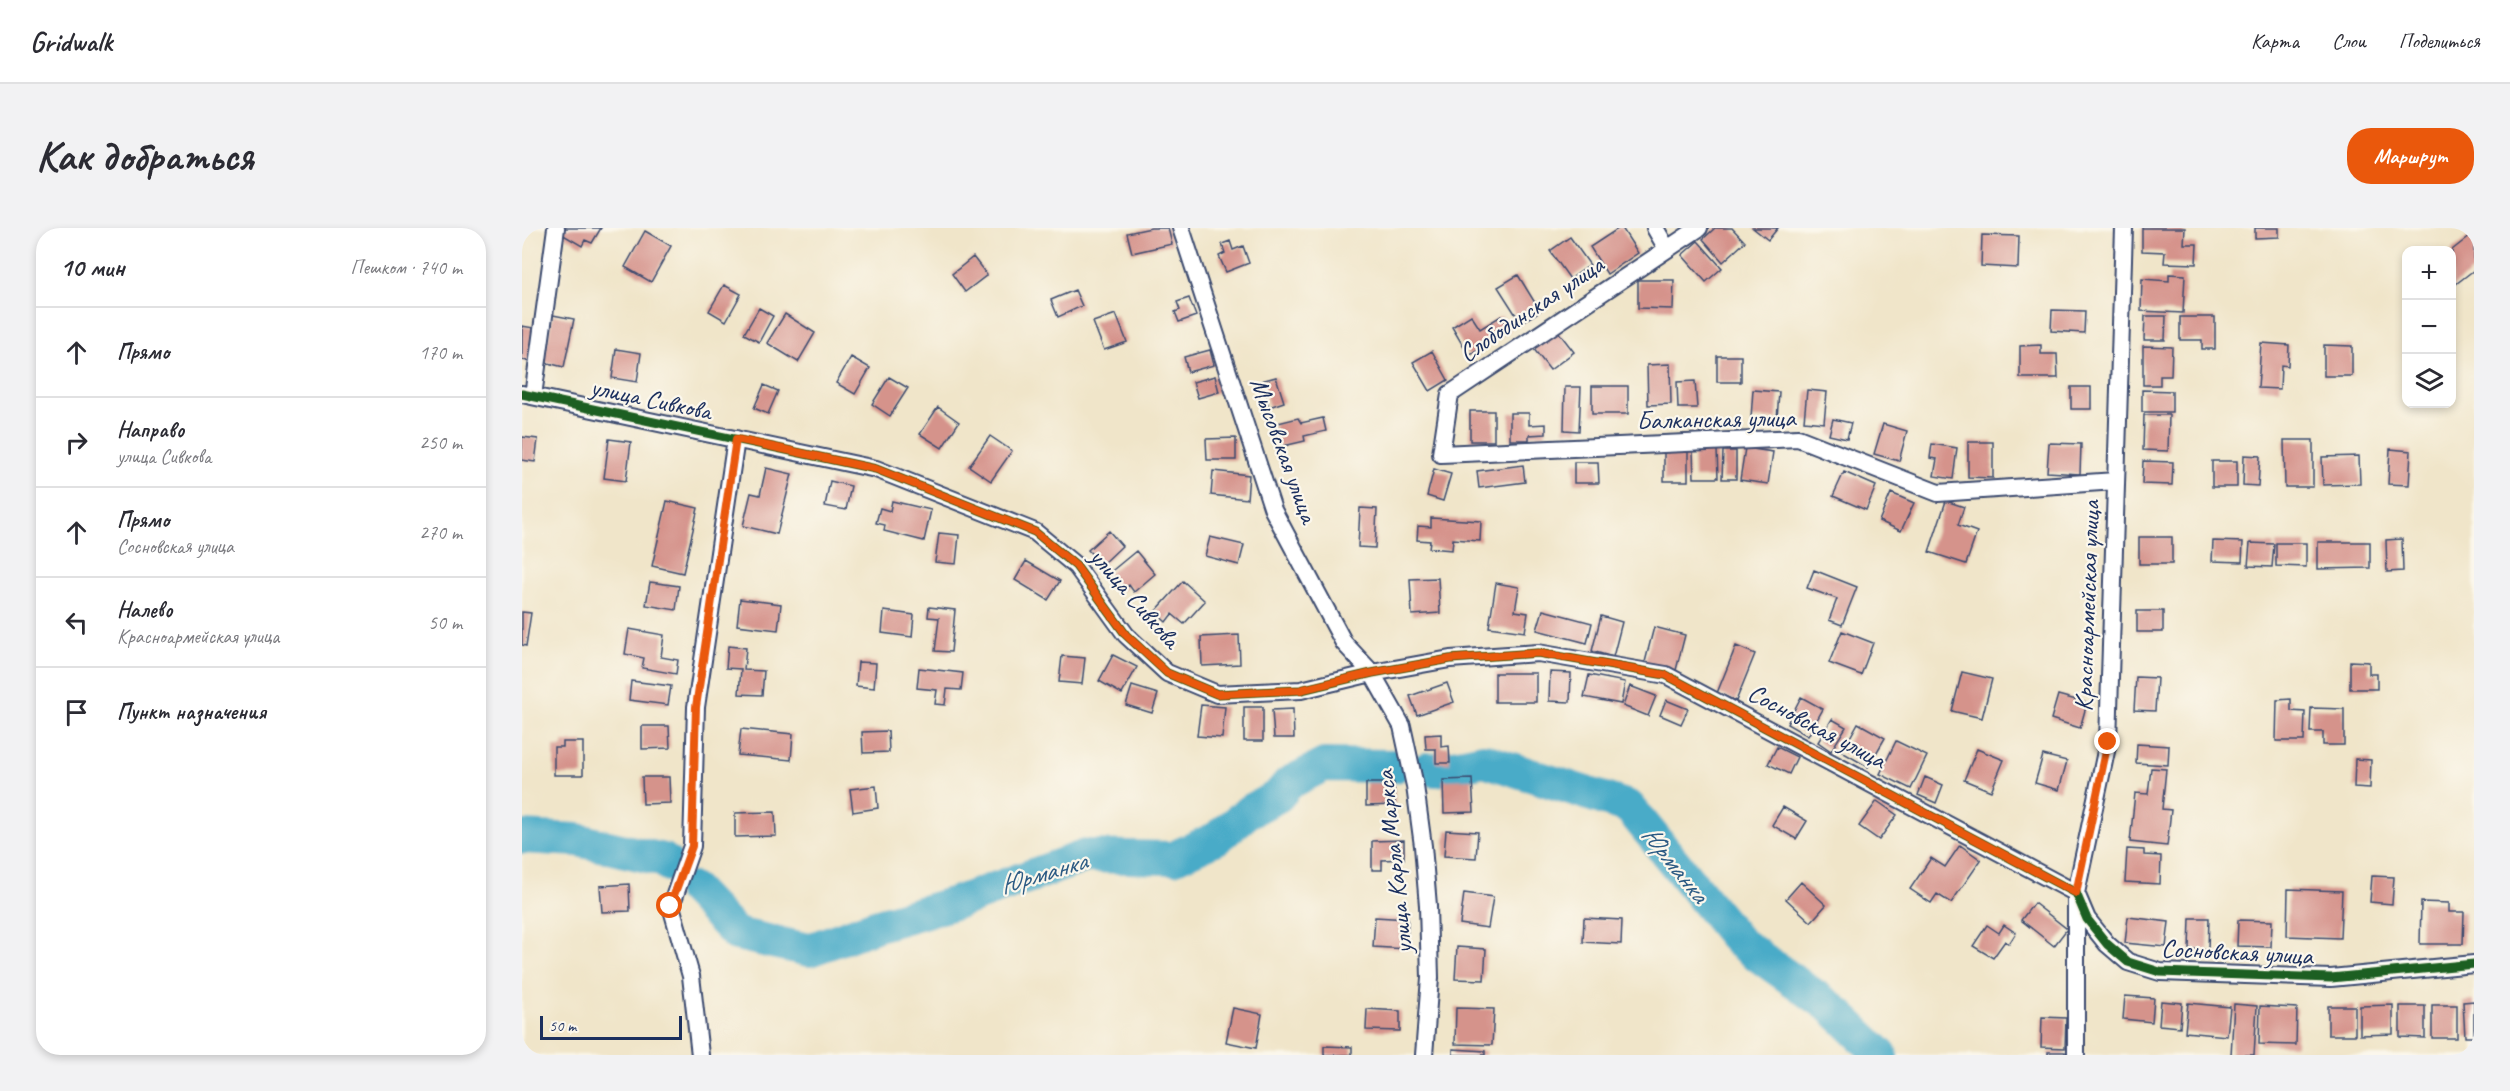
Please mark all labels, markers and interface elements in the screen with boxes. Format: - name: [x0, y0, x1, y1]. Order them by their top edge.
- text: Gridwalk: [30, 24, 112, 59]
- text: Карта: [2251, 28, 2299, 54]
- text: Слои: [2332, 28, 2366, 54]
- text: Поделиться: [2399, 28, 2480, 54]
- button: Маршрут: [2347, 128, 2474, 184]
- text: Как добраться: [36, 130, 253, 183]
- map controls: [2402, 246, 2456, 408]
- button: +: [2402, 246, 2456, 300]
- street label: Слободинская улица: [1452, 248, 1611, 370]
- text: 10 мин: [60, 251, 125, 284]
- text: Пешком · 740 m: [350, 255, 462, 280]
- button: −: [2402, 300, 2456, 354]
- icon: ahead: [60, 336, 93, 369]
- text: Прямо: [117, 338, 169, 366]
- text: 170 m: [419, 340, 462, 365]
- button: layers: [2402, 354, 2456, 408]
- street label: улица Сивкова: [586, 370, 717, 428]
- street label: Мысовская улица: [1242, 373, 1326, 529]
- street label: Балканская улица: [1636, 401, 1797, 437]
- text: Направо: [117, 416, 184, 444]
- icon: right: [60, 426, 93, 459]
- text: 250 m: [419, 430, 462, 455]
- text: улица Сивкова: [117, 444, 211, 469]
- street label: Красноармейская улица: [2067, 498, 2107, 712]
- text: Прямо: [117, 506, 169, 534]
- icon: ahead: [60, 516, 93, 549]
- text: 270 m: [419, 520, 462, 545]
- text: Сосновская улица: [117, 534, 234, 559]
- street label: улица Сивкова: [1081, 539, 1189, 657]
- text: Налево: [117, 596, 173, 624]
- icon: left: [60, 606, 93, 639]
- text: 50 m: [428, 610, 462, 635]
- text: Красноармейская улица: [117, 624, 279, 649]
- street label: Сосновская улица: [1742, 676, 1893, 777]
- icon: arrive: [60, 696, 93, 729]
- text: Пункт назначения: [117, 698, 266, 726]
- route end: [2094, 728, 2120, 754]
- street label: улица Карла Маркса: [1368, 767, 1420, 957]
- water label: Юрманка: [1634, 819, 1718, 911]
- water label: Юрманка: [995, 843, 1093, 902]
- route start: [656, 892, 682, 918]
- street label: Сосновская улица: [2160, 932, 2315, 973]
- scale bar: [540, 1013, 682, 1040]
- text: 50 m: [549, 1016, 576, 1036]

